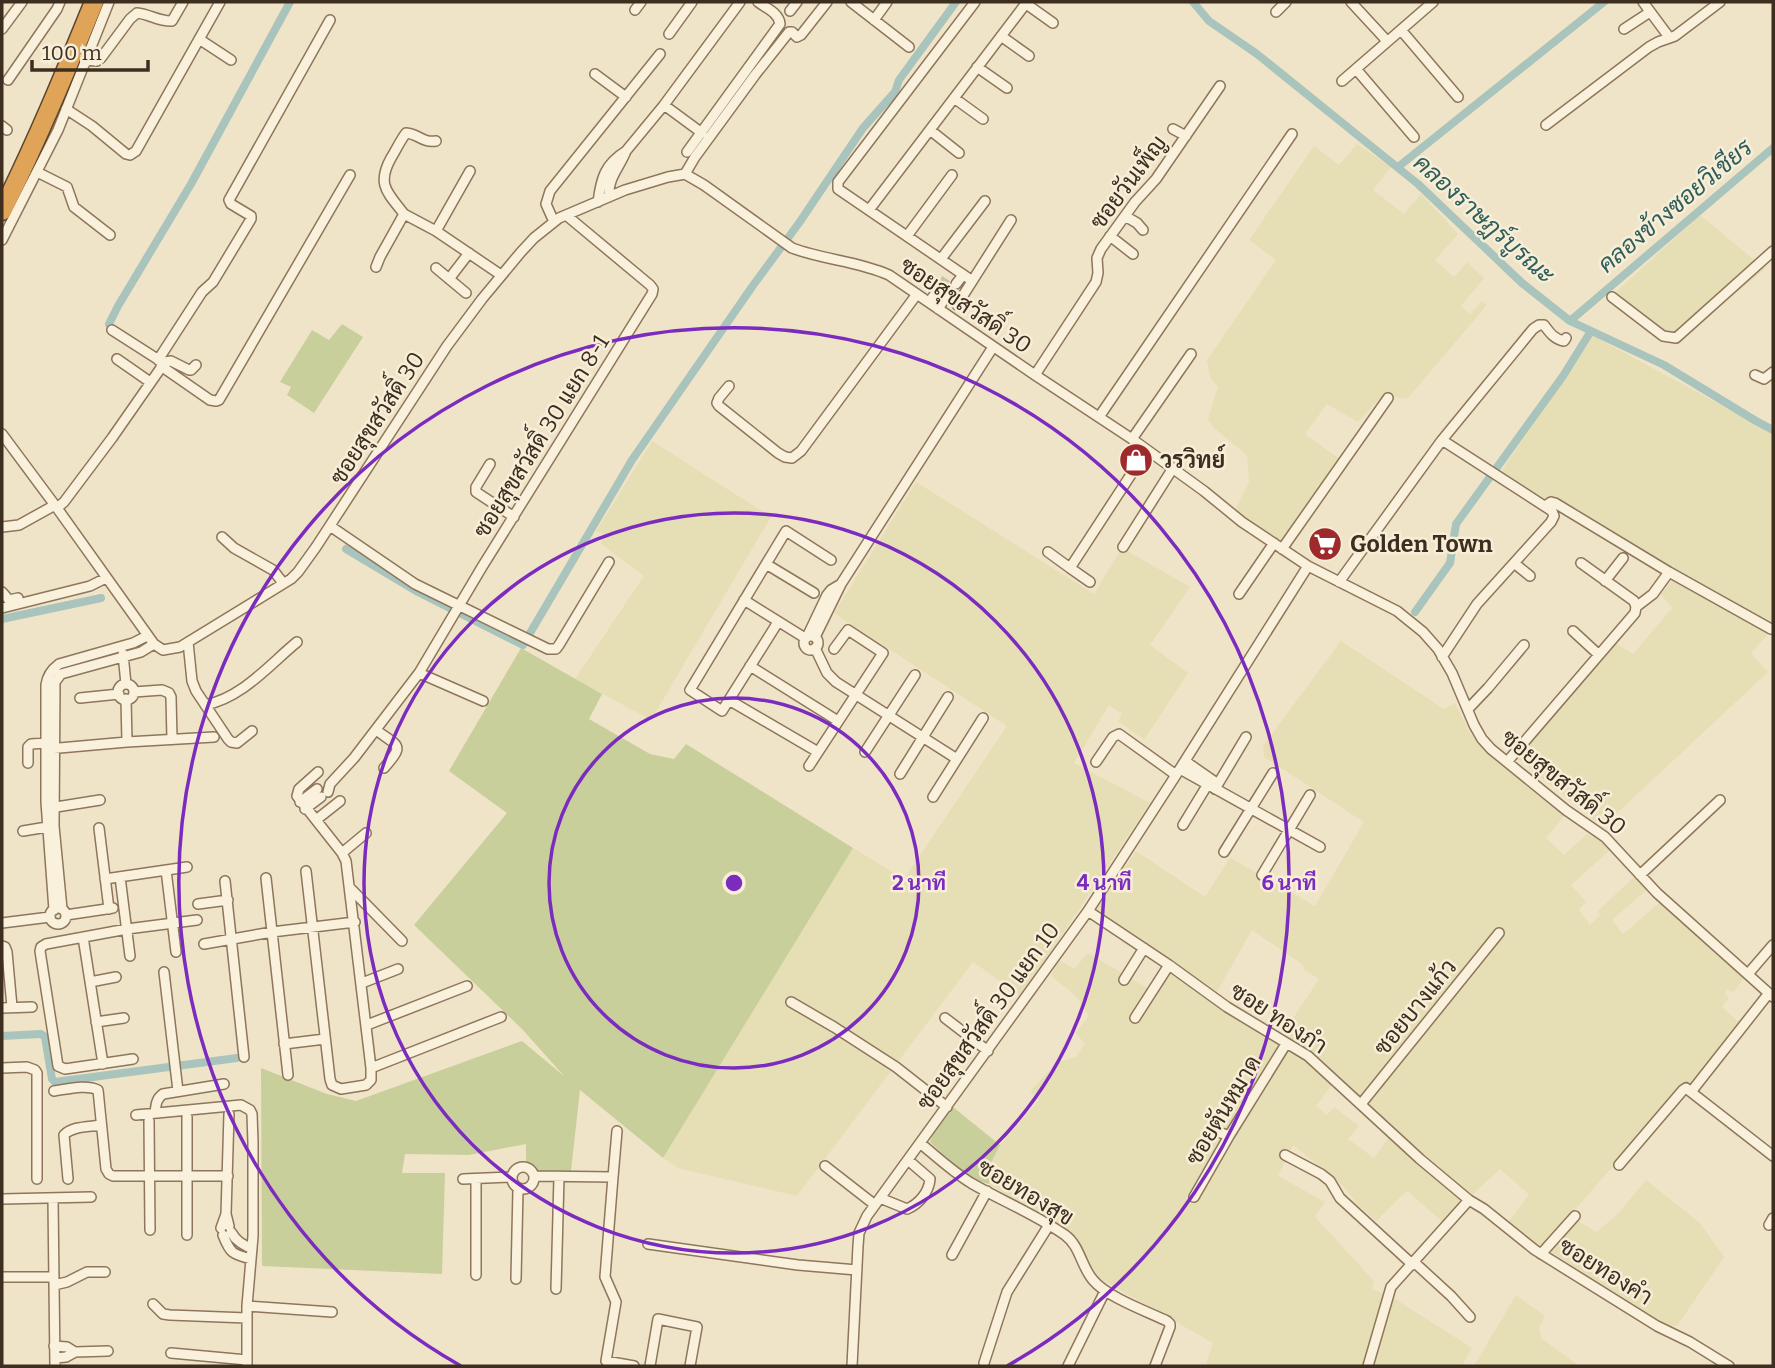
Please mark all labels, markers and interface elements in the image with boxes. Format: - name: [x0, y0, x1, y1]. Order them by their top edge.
- scale bar: [32, 28, 147, 72]
- text: 100 m: [42, 40, 102, 66]
- street label: ซอยวันเพ็ญ: [1081, 128, 1172, 234]
- water label: คลองข้างซอยวิเชียร: [1592, 132, 1759, 279]
- water label: คลองราษฎร์บูรณะ: [1406, 147, 1561, 292]
- street label: ซอยสุขสวัสดิ์ 30: [894, 244, 1041, 361]
- street label: ซอยสุขสวัสดิ์ 30 แยก 8-1: [460, 325, 617, 544]
- street label: ซอยสุขสวัสดิ์ 30: [317, 342, 432, 491]
- shop icon: วรวิทย์: [1117, 441, 1155, 479]
- place label: วรวิทย์: [1160, 444, 1226, 474]
- supermarket icon: Golden Town: [1306, 525, 1344, 563]
- place label: Golden Town: [1350, 530, 1493, 558]
- street label: ซอยสุขสวัสดิ์ 30: [1495, 717, 1637, 842]
- text: 2 นาที: [892, 870, 946, 896]
- text: 4 นาที: [1076, 870, 1132, 896]
- text: 6 นาที: [1262, 870, 1316, 896]
- centre of rings: [722, 871, 746, 895]
- street label: ซอยสุขสวัสดิ์ 30 แยก 10: [904, 912, 1067, 1117]
- street label: ซอยบางแก้ว: [1367, 953, 1462, 1061]
- street label: ซอย ทองภํา: [1225, 976, 1333, 1060]
- street label: ซอยตันหมาด: [1179, 1050, 1267, 1170]
- street label: ซอยทองสุข: [972, 1152, 1079, 1233]
- street label: ซอยทองคำ: [1554, 1231, 1658, 1311]

